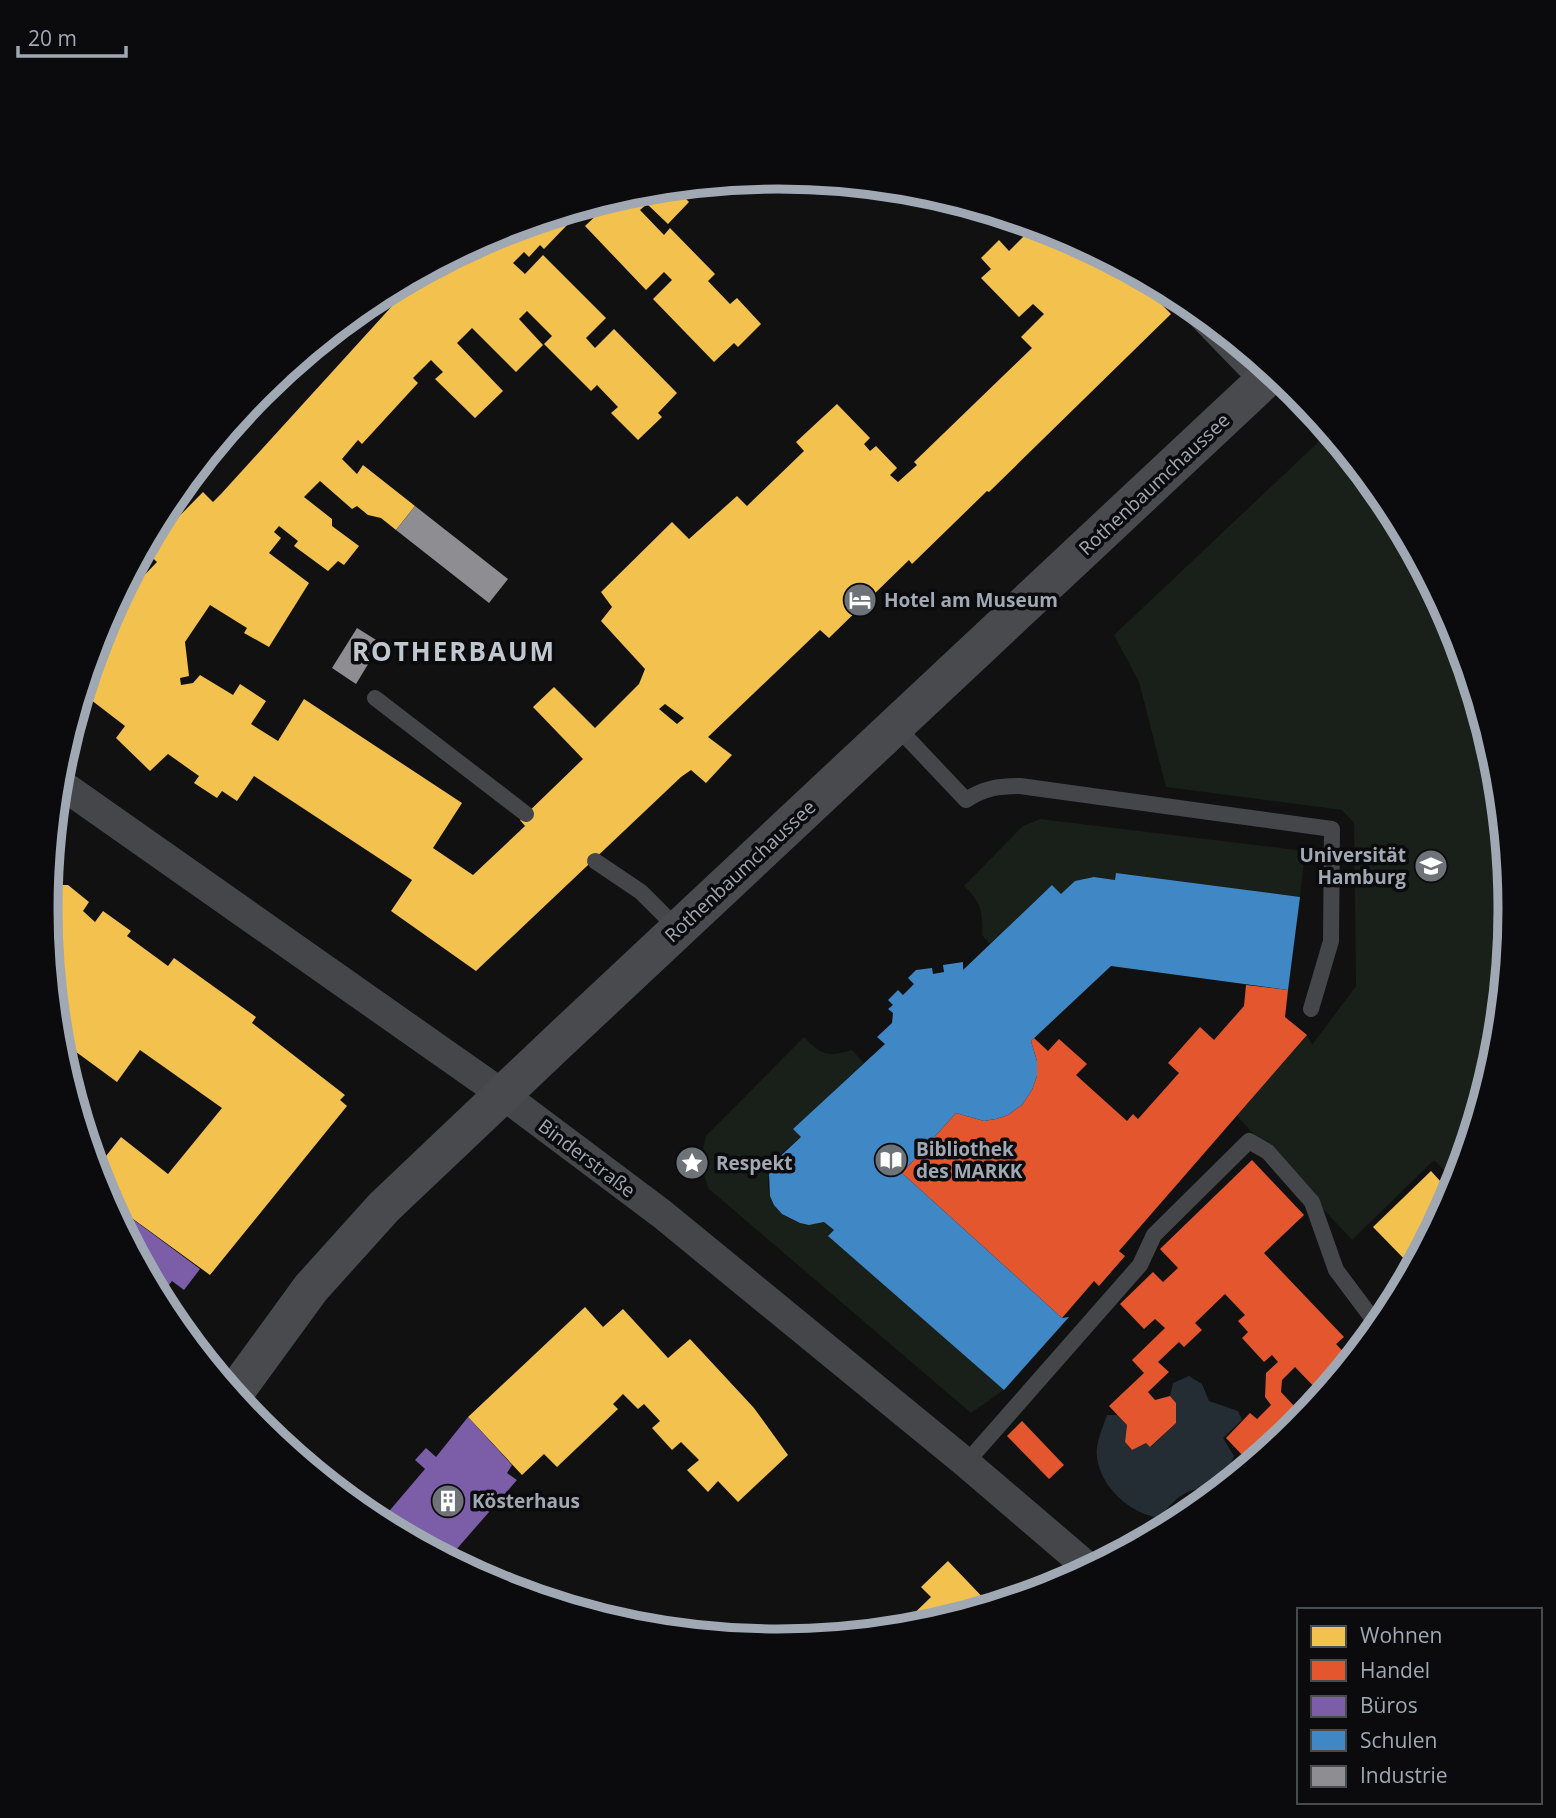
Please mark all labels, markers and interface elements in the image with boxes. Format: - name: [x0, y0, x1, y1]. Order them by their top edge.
- scale bar: [18, 14, 126, 58]
- text: 20 m: [28, 24, 77, 52]
- street label: Rothenbaumchaussee: [1073, 407, 1235, 561]
- hotel icon: Hotel am Museum: [841, 581, 879, 619]
- place label: Hotel am Museum: [884, 587, 1058, 613]
- district label: ROTHERBAUM: [352, 633, 556, 669]
- street label: Rothenbaumchaussee: [659, 794, 821, 948]
- place label: Universität Hamburg: [1299, 842, 1406, 890]
- school or university icon: Universität Hamburg: [1412, 847, 1450, 885]
- street label: Binderstraße: [533, 1113, 641, 1203]
- place label: Bibliothek des MARKK: [916, 1136, 1023, 1184]
- library icon: Bibliothek des MARKK: [872, 1141, 910, 1179]
- place icon: Respekt: [673, 1144, 711, 1182]
- place label: Respekt: [716, 1150, 793, 1176]
- building icon: Kösterhaus: [429, 1482, 467, 1520]
- place label: Kösterhaus: [472, 1488, 580, 1514]
- legend: [1297, 1608, 1542, 1804]
- text: Wohnen: [1360, 1621, 1442, 1649]
- text: Handel: [1360, 1656, 1430, 1684]
- text: Büros: [1360, 1691, 1418, 1719]
- text: Schulen: [1360, 1726, 1437, 1754]
- text: Industrie: [1360, 1761, 1448, 1789]

